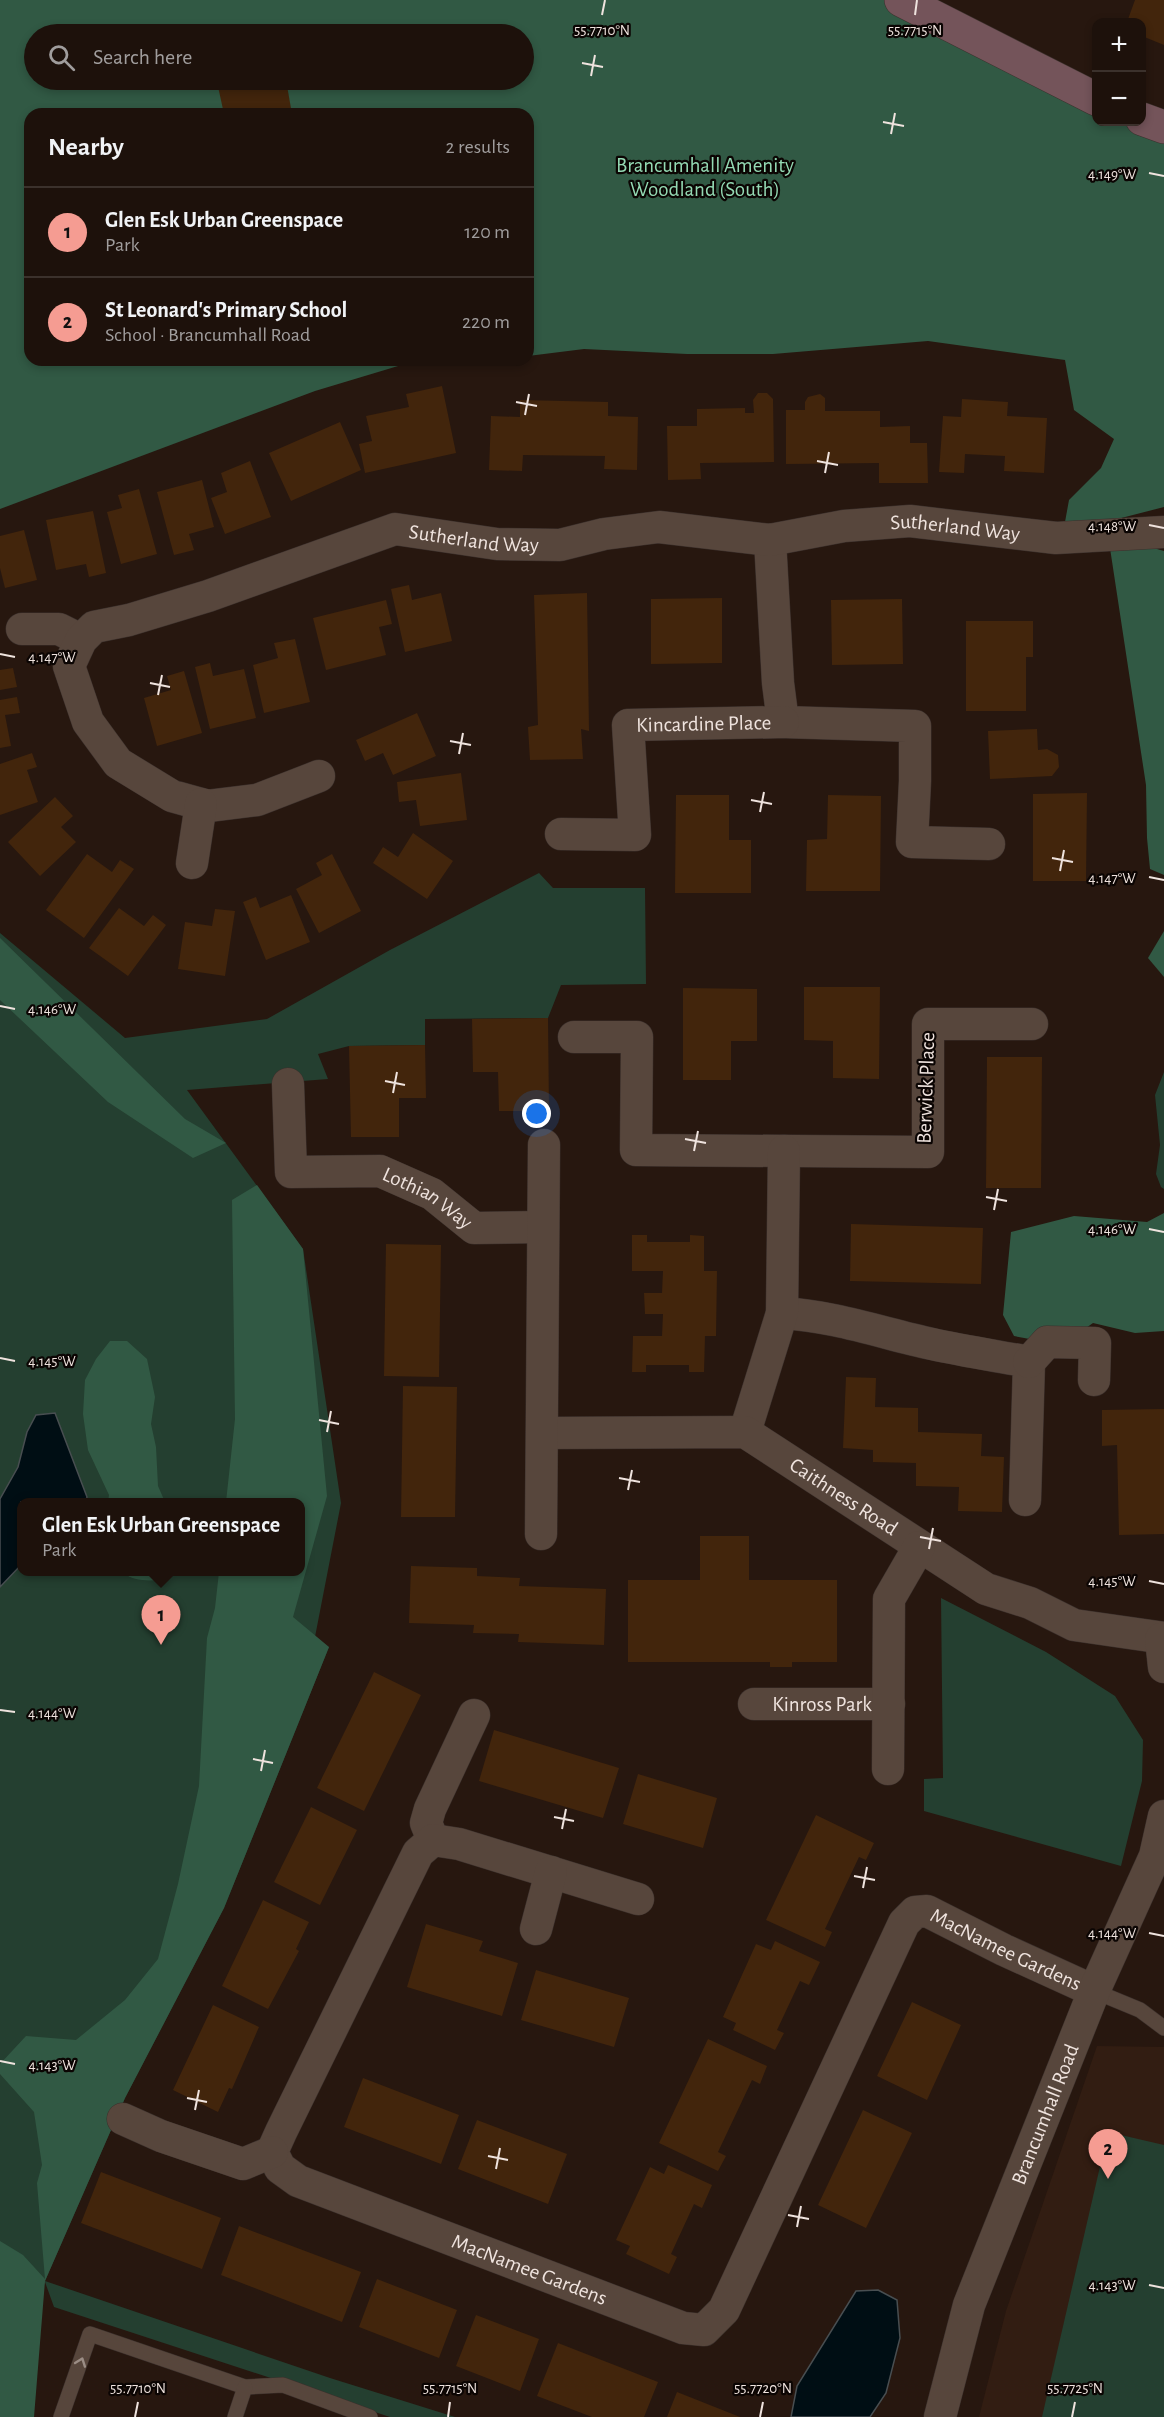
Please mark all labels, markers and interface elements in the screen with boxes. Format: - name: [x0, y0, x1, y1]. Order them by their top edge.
- map controls: [1092, 18, 1146, 126]
- button: +: [1092, 18, 1146, 72]
- text: 55.7710°N: [574, 23, 630, 38]
- text: 55.7715°N: [888, 23, 942, 38]
- search box: [24, 24, 534, 90]
- icon: search: [45, 41, 78, 74]
- text: Search here: [93, 46, 192, 68]
- button: −: [1092, 72, 1146, 126]
- text: Nearby: [48, 134, 124, 160]
- text: 2 results: [446, 137, 510, 157]
- park label: Brancumhall Amenity Woodland (South): [616, 155, 794, 200]
- text: 4.149°W: [1088, 167, 1137, 182]
- text: Glen Esk Urban Greenspace: [105, 209, 343, 231]
- text: 1: [64, 222, 71, 242]
- text: 120 m: [464, 222, 510, 242]
- text: Park: [105, 235, 140, 255]
- text: St Leonard's Primary School: [105, 299, 347, 321]
- text: 2: [63, 312, 72, 332]
- text: 220 m: [462, 312, 510, 332]
- text: School · Brancumhall Road: [105, 325, 310, 345]
- street label: Sutherland Way: [889, 510, 1021, 544]
- text: 4.148°W: [1088, 519, 1137, 534]
- street label: Sutherland Way: [408, 521, 539, 555]
- text: 4.147°W: [28, 650, 76, 665]
- street label: Kincardine Place: [636, 712, 772, 735]
- text: 4.147°W: [1088, 871, 1136, 886]
- text: 4.146°W: [28, 1002, 77, 1017]
- street label: Berwick Place: [914, 1032, 938, 1144]
- your location: [522, 1099, 551, 1128]
- street label: Lothian Way: [380, 1163, 477, 1233]
- text: 4.146°W: [1088, 1222, 1137, 1237]
- text: 4.145°W: [28, 1354, 76, 1369]
- street label: Caithness Road: [786, 1454, 902, 1539]
- popup: [17, 1498, 305, 1576]
- text: Glen Esk Urban Greenspace: [42, 1514, 280, 1536]
- text: Park: [42, 1540, 77, 1560]
- text: 4.145°W: [1088, 1574, 1136, 1589]
- pin: 1: [142, 1596, 180, 1645]
- street label: Kinross Park: [772, 1694, 872, 1715]
- text: 4.144°W: [28, 1706, 77, 1721]
- street label: MacNamee Gardens: [927, 1904, 1085, 1994]
- text: 4.144°W: [1088, 1926, 1137, 1941]
- street label: Brancumhall Road: [1008, 2041, 1082, 2188]
- text: 4.143°W: [28, 2058, 76, 2073]
- pin: 2: [1088, 2130, 1128, 2179]
- street label: MacNamee Gardens: [449, 2230, 610, 2309]
- text: 4.143°W: [1088, 2278, 1136, 2293]
- one-way arrow: [73, 2357, 86, 2368]
- text: 55.7710°N: [110, 2381, 166, 2396]
- text: 55.7715°N: [423, 2381, 477, 2396]
- text: 55.7720°N: [734, 2381, 792, 2396]
- text: 55.7725°N: [1047, 2381, 1103, 2396]

